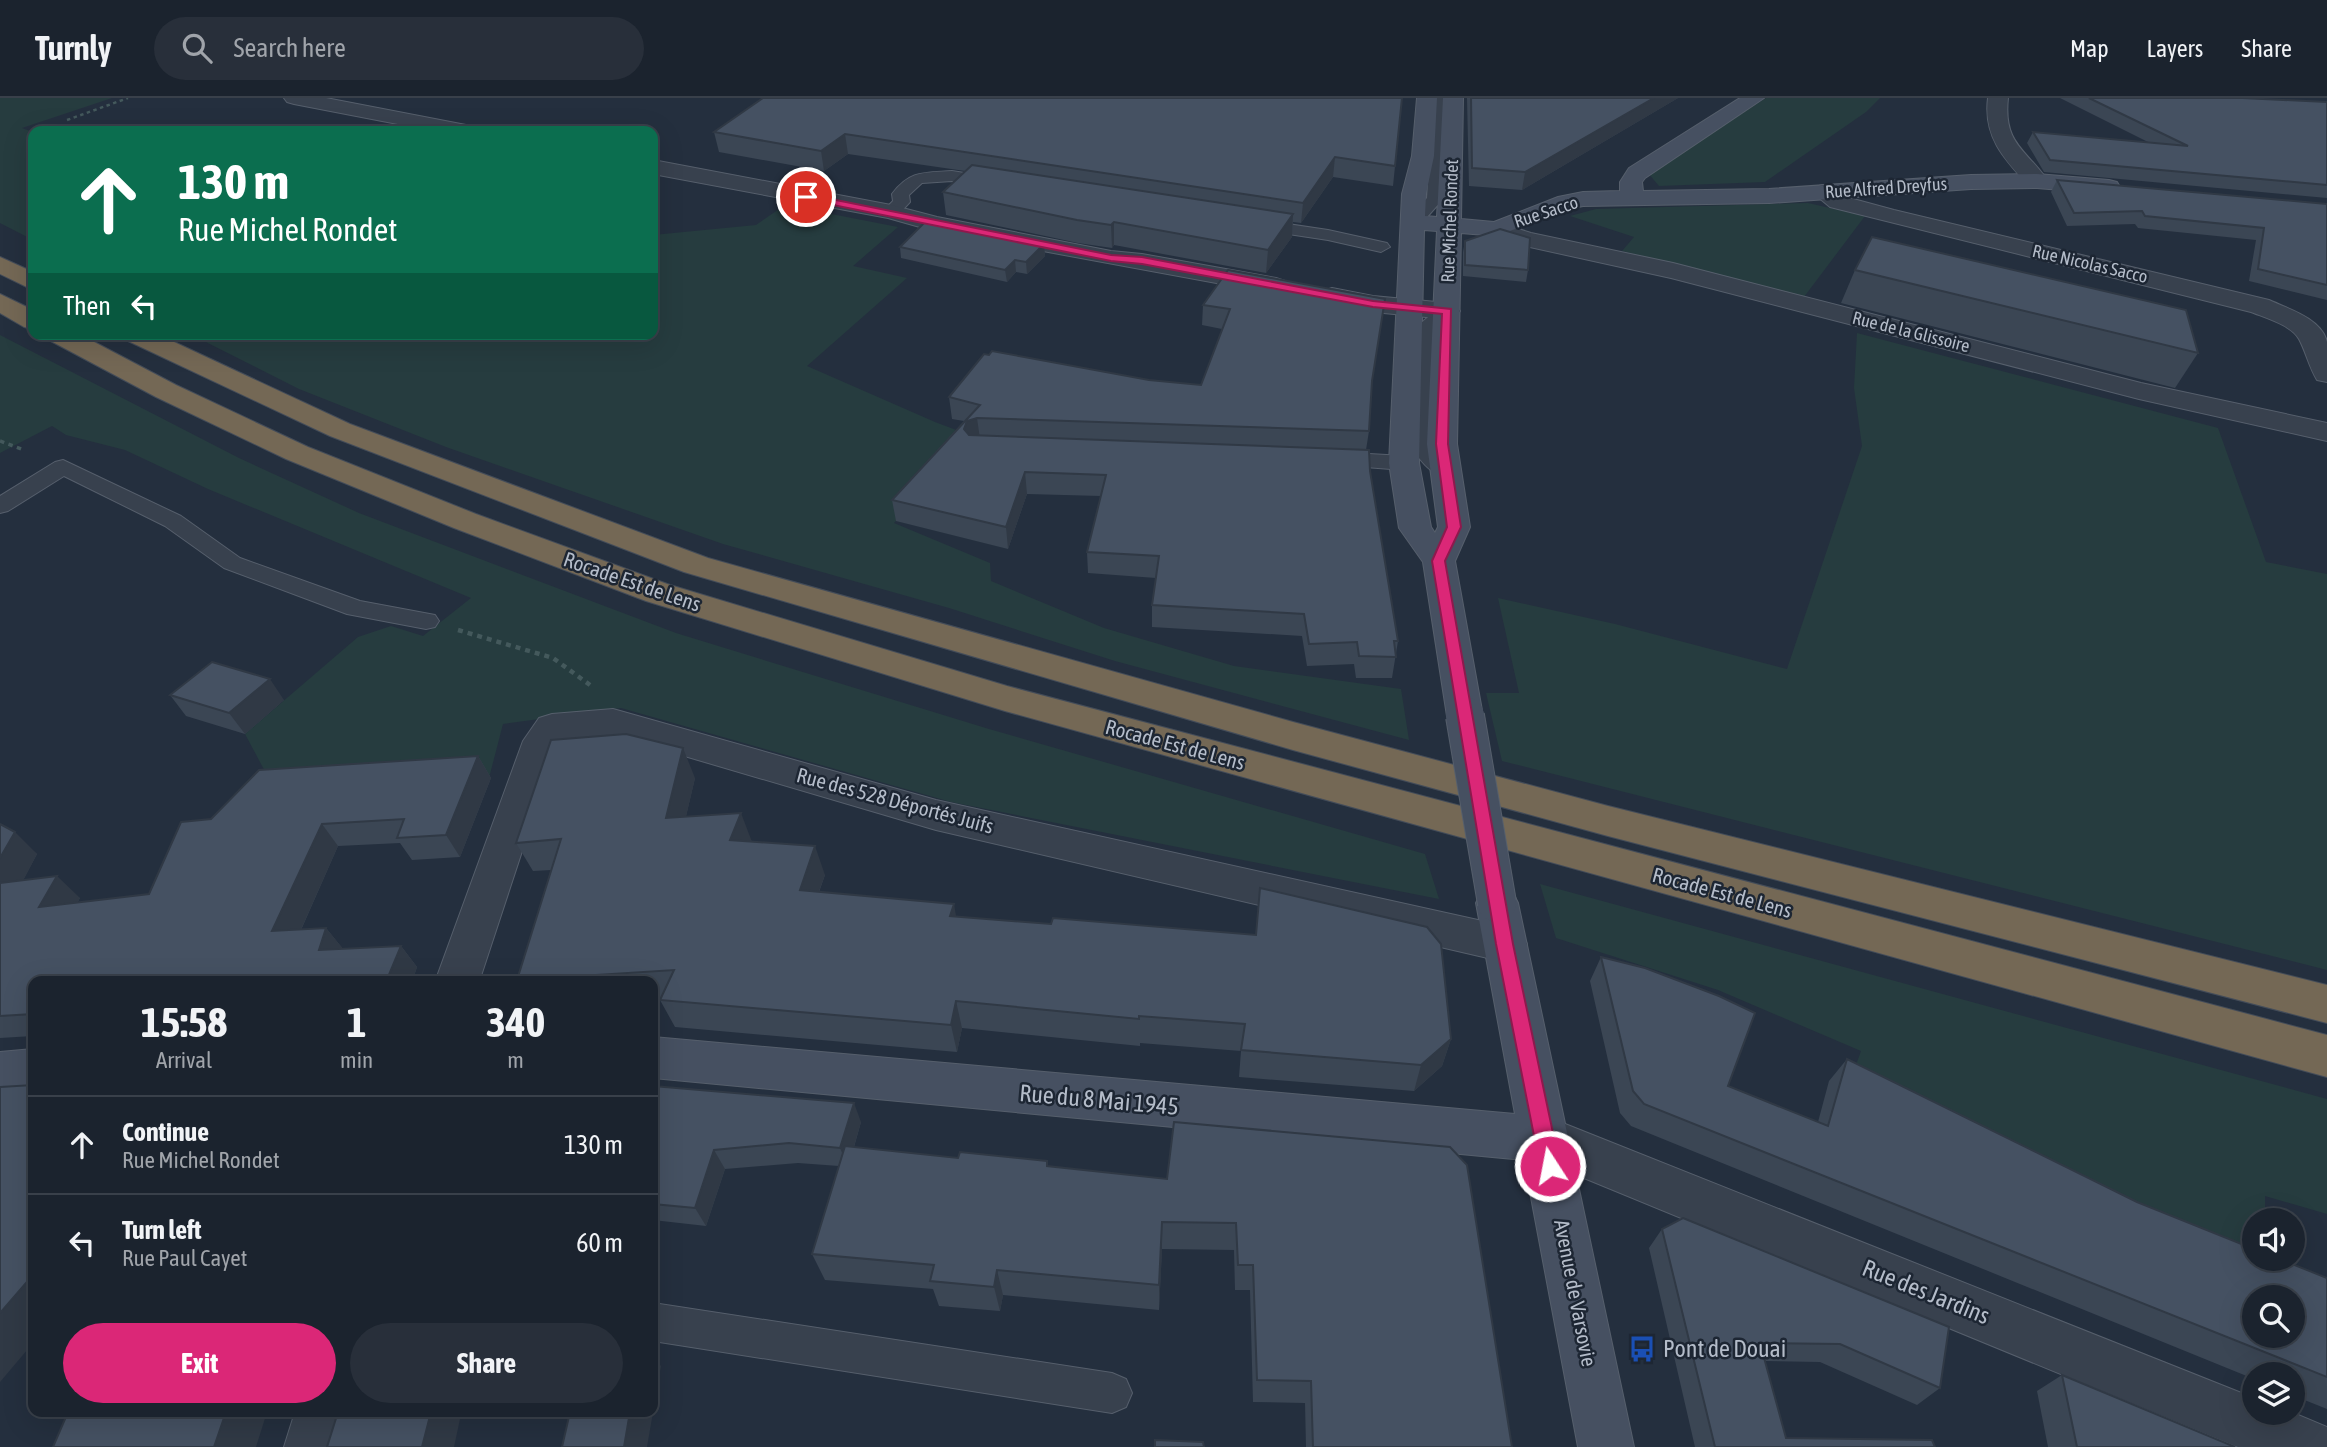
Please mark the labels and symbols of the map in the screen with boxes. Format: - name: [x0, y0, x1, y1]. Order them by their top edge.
- street label: Rue Michel Rondet: [1437, 159, 1462, 283]
- pin: [776, 167, 836, 227]
- street label: Rue Alfred Dreyfus: [1824, 173, 1948, 202]
- street label: Rue Sacco: [1511, 191, 1580, 232]
- street label: Rue Nicolas Sacco: [2030, 240, 2150, 287]
- street label: Rue de la Glissoire: [1850, 307, 1972, 356]
- street label: Rocade Est de Lens: [561, 546, 704, 616]
- street label: Rocade Est de Lens: [1103, 714, 1248, 774]
- street label: Rue des 528 Déportés Juifs: [794, 762, 996, 838]
- street label: Rocade Est de Lens: [1650, 862, 1795, 922]
- street label: Rue du 8 Mai 1945: [1018, 1079, 1180, 1120]
- position arrow: [1513, 1129, 1587, 1203]
- street label: Avenue de Varsovie: [1550, 1217, 1602, 1368]
- street label: Rue des Jardins: [1859, 1254, 1994, 1329]
- bus stop icon: Pont de Douai: [1627, 1334, 1657, 1364]
- place label: Pont de Douai: [1663, 1335, 1786, 1362]

